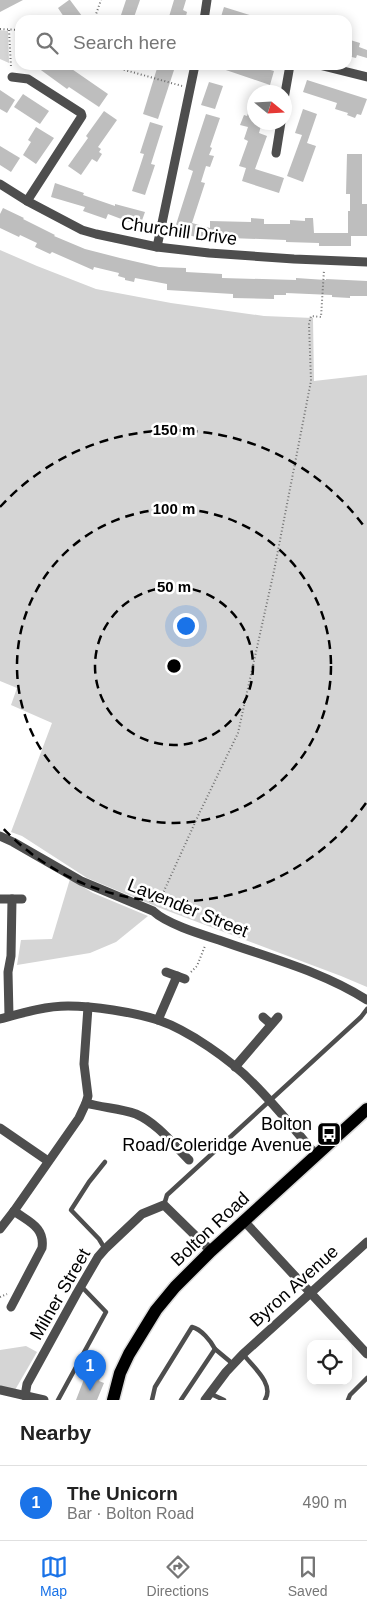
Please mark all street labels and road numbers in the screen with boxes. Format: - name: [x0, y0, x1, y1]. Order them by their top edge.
- street label: Churchill Drive: [120, 213, 238, 249]
- street label: Lavender Street: [125, 875, 251, 941]
- street label: Bolton Road: [167, 1188, 253, 1270]
- street label: Byron Avenue: [246, 1241, 342, 1331]
- street label: Milner Street: [26, 1245, 94, 1343]

